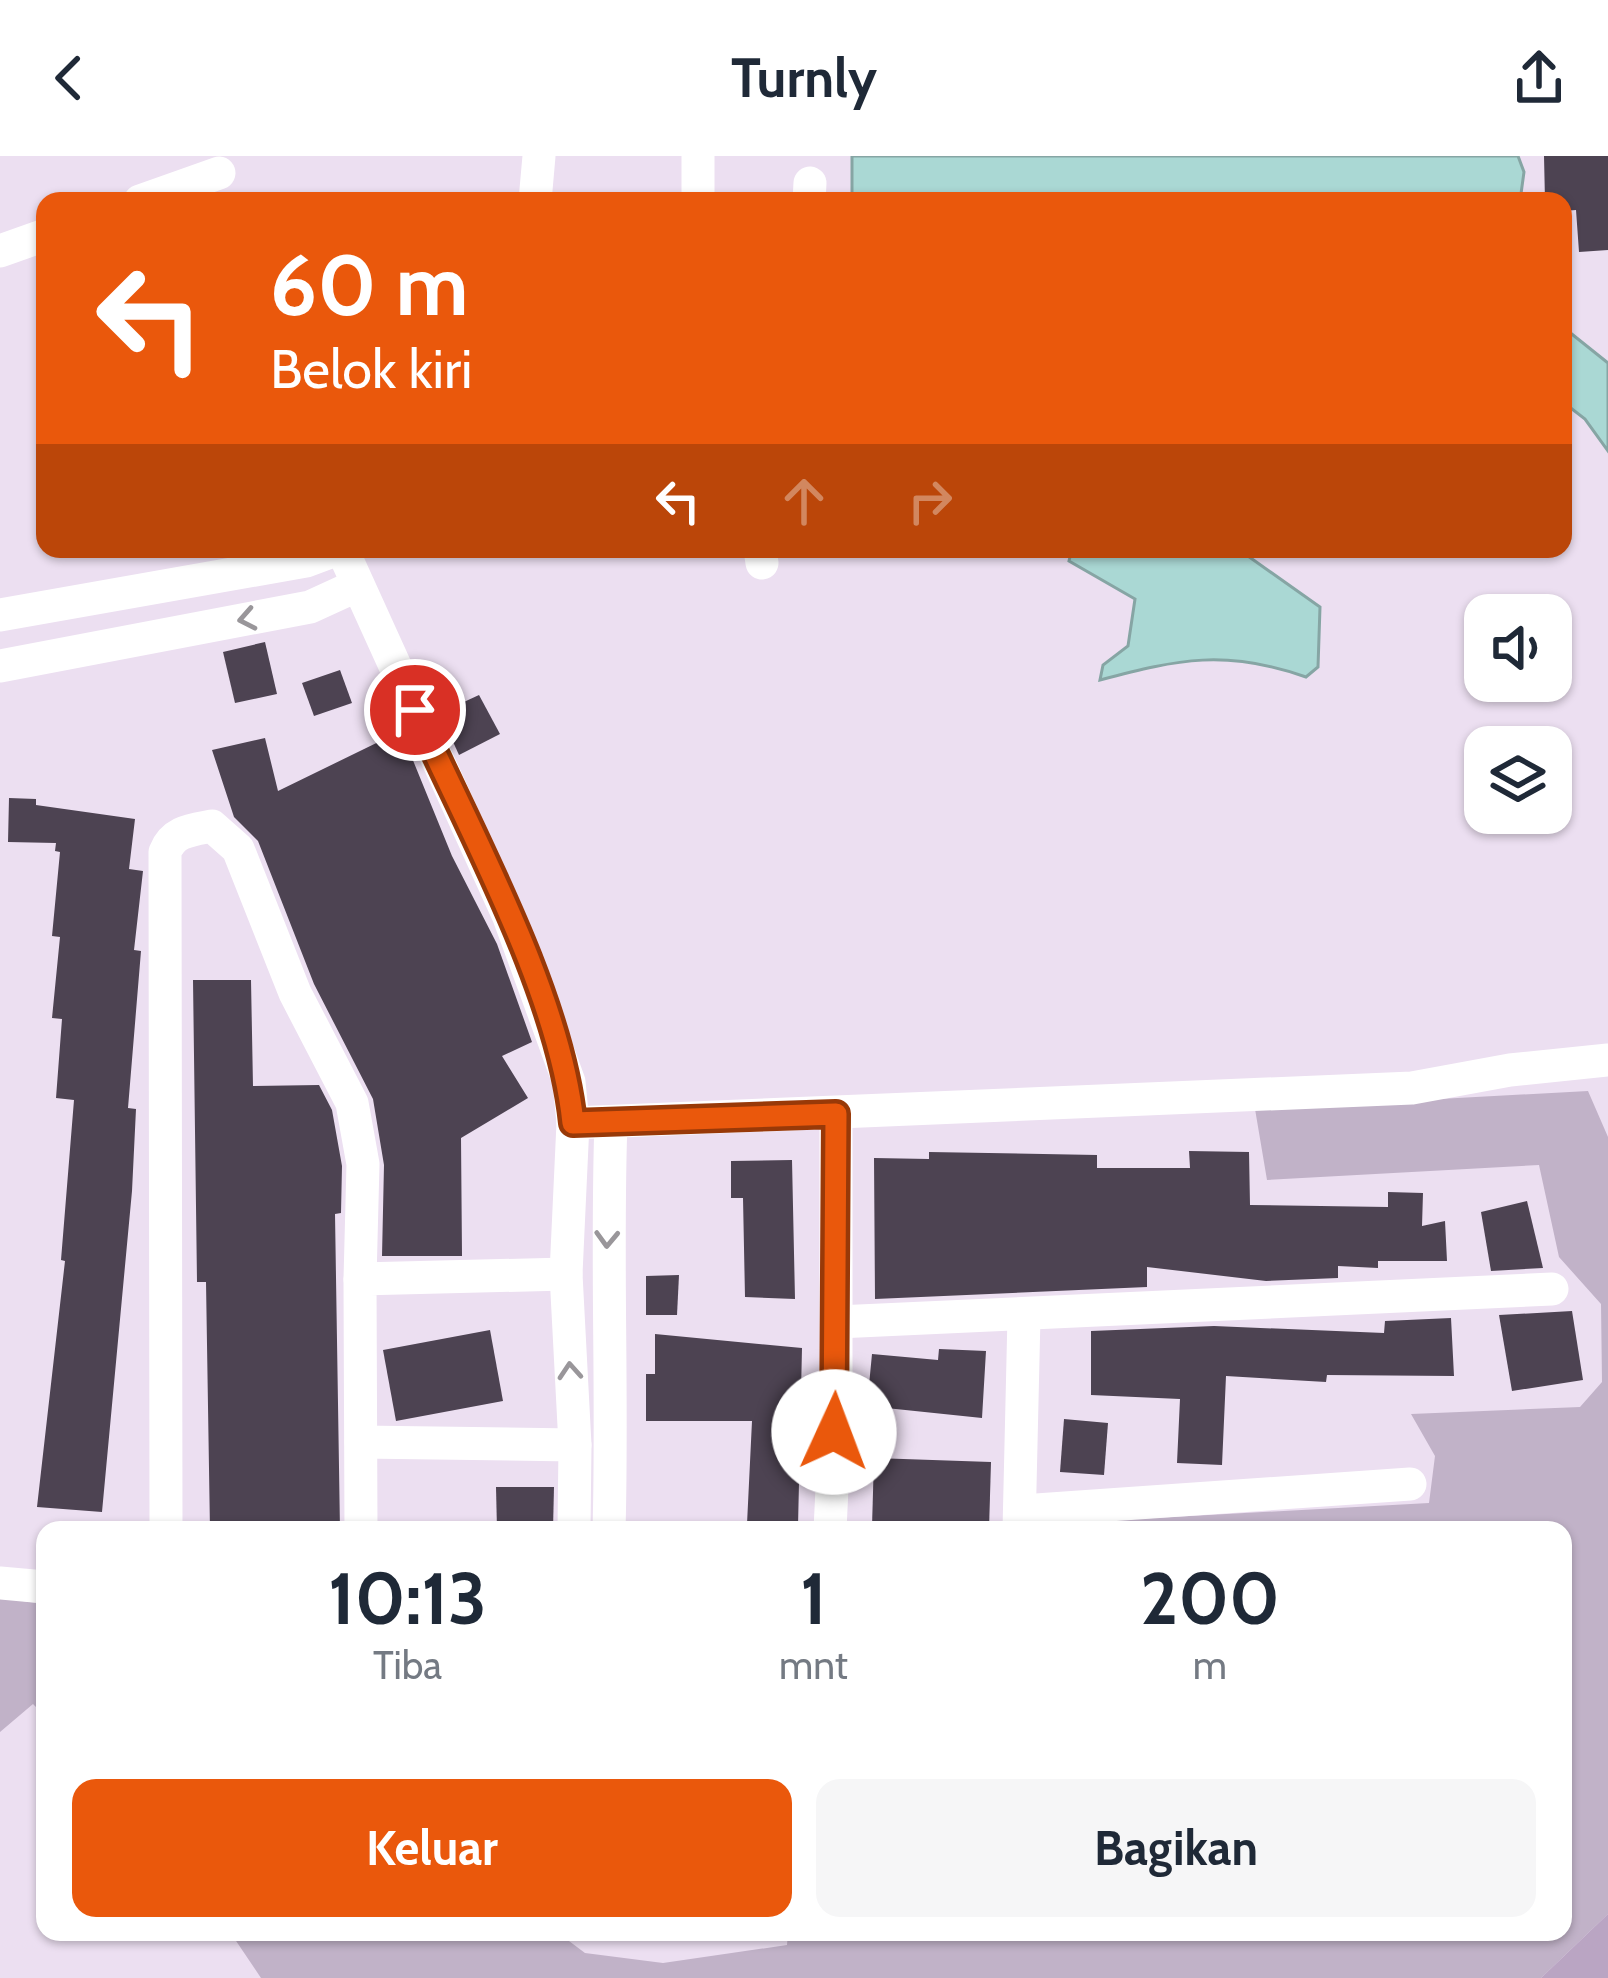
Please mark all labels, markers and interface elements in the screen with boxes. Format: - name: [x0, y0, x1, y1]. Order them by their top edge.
- icon: back: [36, 45, 102, 111]
- text: Turnly: [731, 45, 877, 111]
- icon: share: [1506, 45, 1572, 111]
- text: 60 m: [270, 234, 468, 336]
- icon: left: [72, 240, 228, 396]
- text: Belok kiri: [270, 336, 473, 402]
- icon: left: [645, 468, 711, 534]
- icon: ahead: [771, 468, 837, 534]
- icon: right: [897, 468, 963, 534]
- map controls: [1464, 594, 1572, 834]
- button: sound: [1464, 594, 1572, 702]
- one-way arrow: [237, 605, 257, 631]
- pin: [364, 659, 466, 761]
- icon: arrive: [382, 677, 448, 743]
- button: layers: [1464, 726, 1572, 834]
- one-way arrow: [594, 1230, 620, 1249]
- one-way arrow: [558, 1361, 584, 1380]
- position arrow: [771, 1369, 897, 1495]
- text: 10:13: [328, 1555, 487, 1642]
- text: 1: [800, 1555, 827, 1642]
- text: 200: [1140, 1555, 1280, 1642]
- text: Tiba: [373, 1641, 442, 1689]
- text: mnt: [779, 1641, 848, 1689]
- text: m: [1193, 1641, 1227, 1689]
- button: Keluar: [72, 1779, 792, 1917]
- button: Bagikan: [816, 1779, 1536, 1917]

